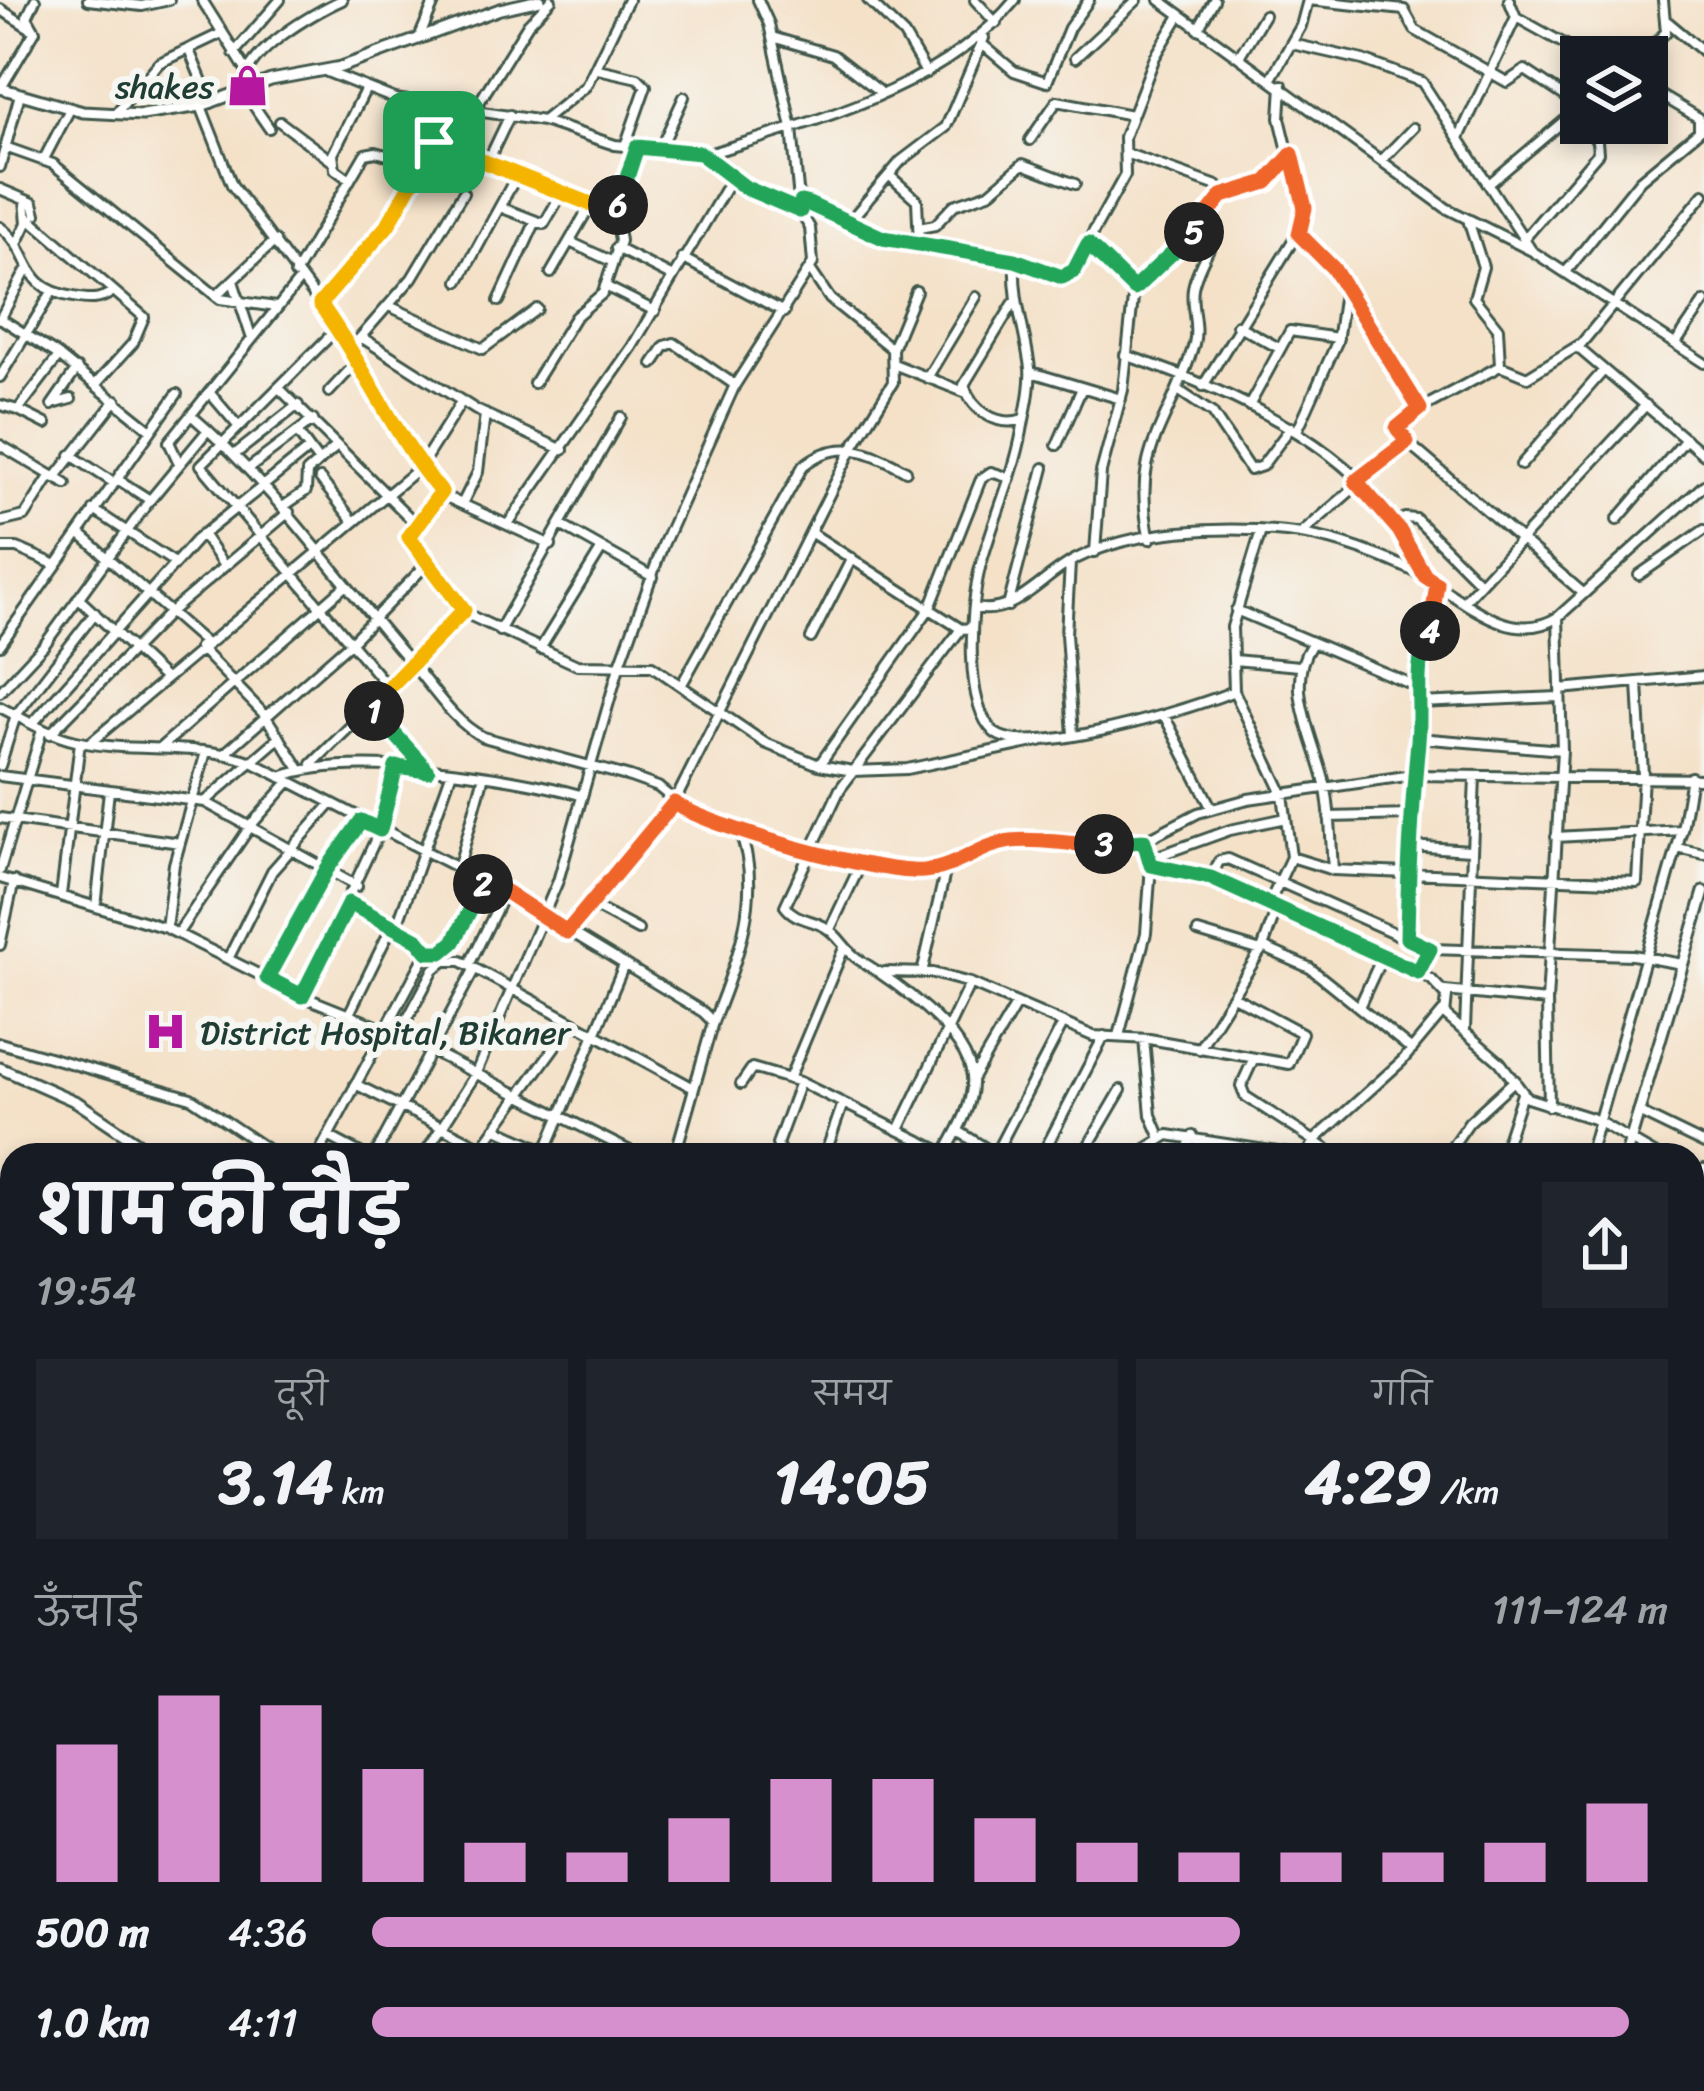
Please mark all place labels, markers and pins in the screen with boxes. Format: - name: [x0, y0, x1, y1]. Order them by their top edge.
- place label: shakes: [114, 58, 215, 116]
- shop icon: shakes: [225, 63, 271, 109]
- pin: [383, 91, 485, 193]
- pin: 6: [588, 175, 648, 235]
- pin: 5: [1164, 202, 1224, 262]
- pin: 4: [1400, 601, 1460, 661]
- pin: 1: [344, 681, 404, 741]
- pin: 3: [1074, 814, 1134, 874]
- pin: 2: [453, 854, 513, 914]
- place label: District Hospital, Bikaner: [200, 1004, 572, 1062]
- hospital icon: District Hospital, Bikaner: [143, 1009, 189, 1055]

